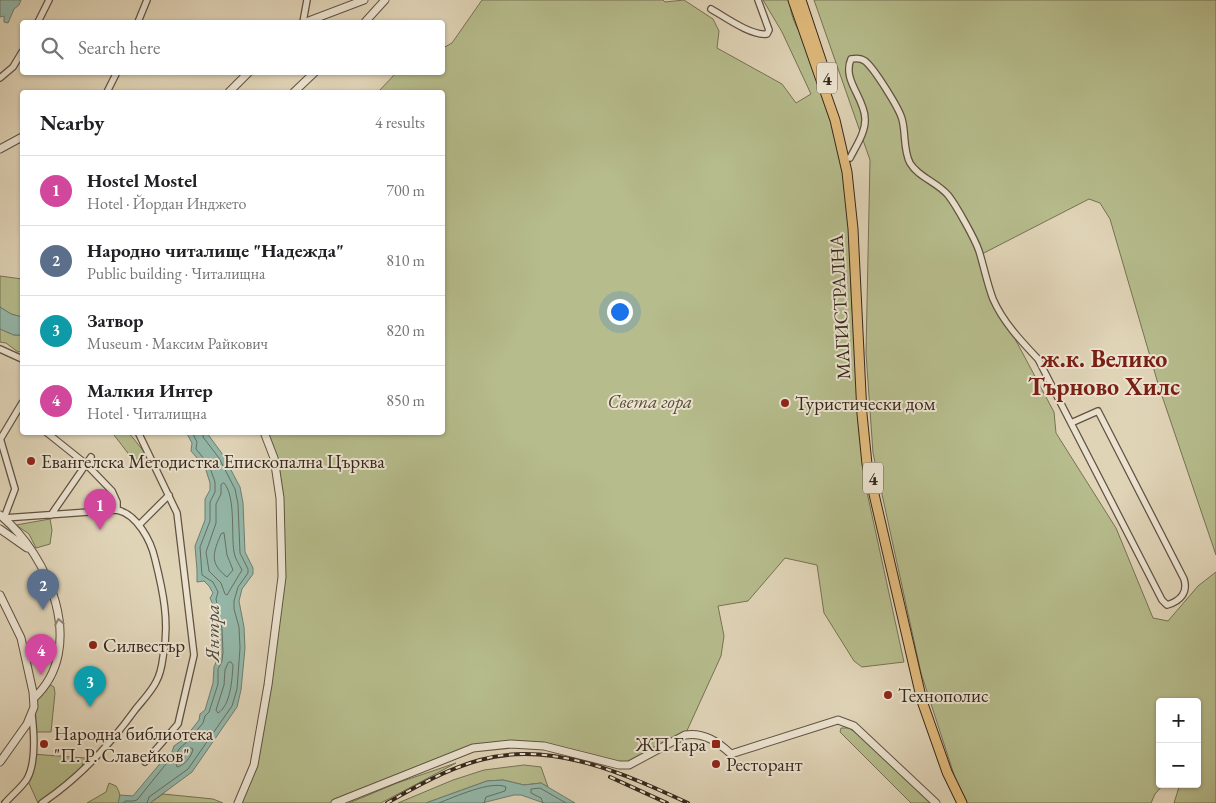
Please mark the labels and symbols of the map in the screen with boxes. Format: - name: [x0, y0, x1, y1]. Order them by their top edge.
- road number: 4: [817, 62, 837, 94]
- street label: МАГИСТРАЛНА: [824, 233, 856, 380]
- your location: [607, 299, 633, 325]
- district label: ж.к. Велико Търново Хилс: [1028, 343, 1180, 402]
- park label: Света гора: [608, 389, 692, 414]
- place label: Туристически дом: [795, 391, 936, 416]
- marker: Туристически дом: [779, 397, 791, 409]
- place label: Евангелска Методистка Епископална Църква: [41, 449, 385, 474]
- marker: Евангелска Методистка Епископална Църква: [25, 455, 37, 467]
- road number: 4: [863, 462, 883, 493]
- pin: 1: [84, 489, 116, 530]
- pin: 2: [27, 569, 59, 610]
- water label: Янтра: [199, 604, 225, 664]
- one-way arrow: [55, 617, 65, 626]
- place label: Силвестър: [103, 633, 185, 658]
- pin: 4: [25, 634, 57, 675]
- marker: Силвестър: [87, 639, 99, 651]
- pin: 3: [74, 666, 106, 707]
- place label: Технополис: [898, 683, 989, 708]
- marker: Технополис: [882, 689, 894, 701]
- place label: Народна библиотека "П. Р. Славейков": [54, 721, 214, 768]
- place label: ЖП Гара: [634, 732, 706, 757]
- marker: Народна библиотека "П. Р. Славейков": [38, 738, 50, 750]
- marker: ЖП Гара: [710, 738, 722, 750]
- place label: Ресторант: [726, 752, 803, 777]
- marker: Ресторант: [710, 758, 722, 770]

